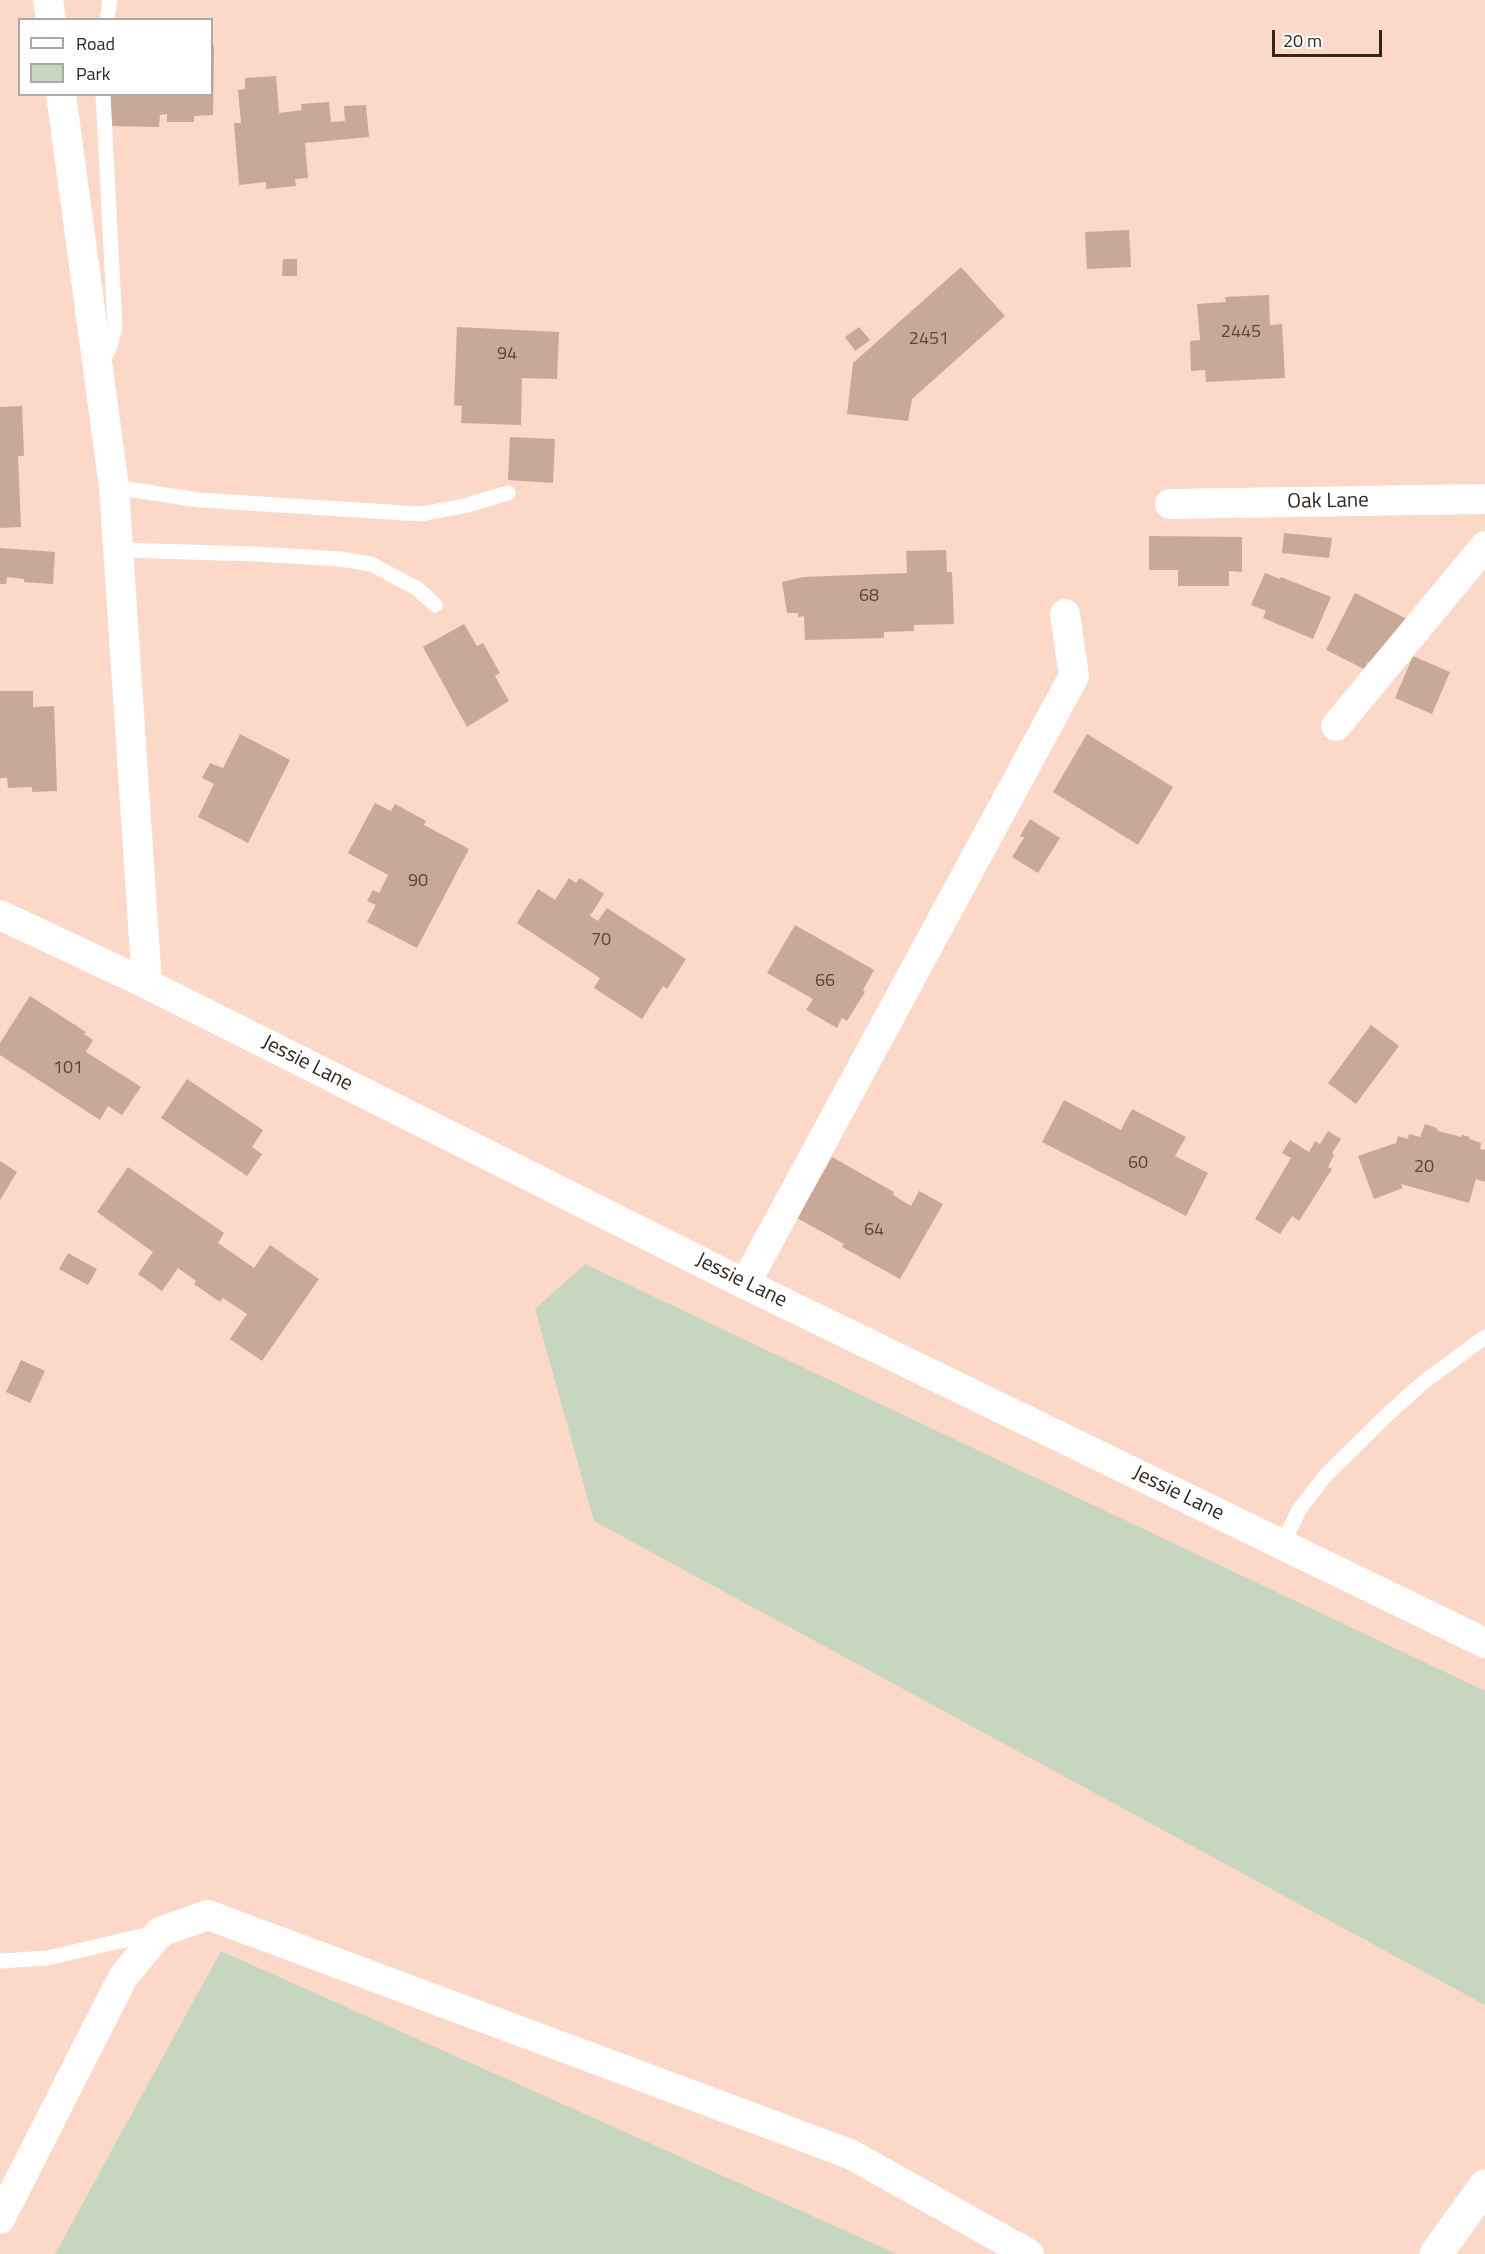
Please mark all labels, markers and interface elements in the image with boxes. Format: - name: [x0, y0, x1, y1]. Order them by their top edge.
- legend: [18, 18, 213, 96]
- scale bar: [1275, 18, 1384, 56]
- text: 20 m: [1283, 27, 1322, 54]
- text: Road: [76, 30, 115, 57]
- text: Park: [76, 60, 110, 87]
- house number: 2445: [1221, 322, 1261, 344]
- house number: 2451: [909, 329, 949, 351]
- house number: 94: [497, 344, 517, 366]
- street label: Oak Lane: [1287, 489, 1369, 515]
- house number: 68: [859, 586, 879, 608]
- house number: 90: [408, 871, 428, 893]
- house number: 70: [591, 930, 611, 952]
- house number: 66: [815, 971, 835, 993]
- street label: Jessie Lane: [257, 1030, 357, 1098]
- house number: 101: [53, 1058, 83, 1080]
- house number: 60: [1128, 1153, 1148, 1175]
- house number: 20: [1414, 1157, 1434, 1179]
- house number: 64: [864, 1220, 884, 1242]
- street label: Jessie Lane: [691, 1248, 791, 1314]
- street label: Jessie Lane: [1128, 1461, 1228, 1527]

